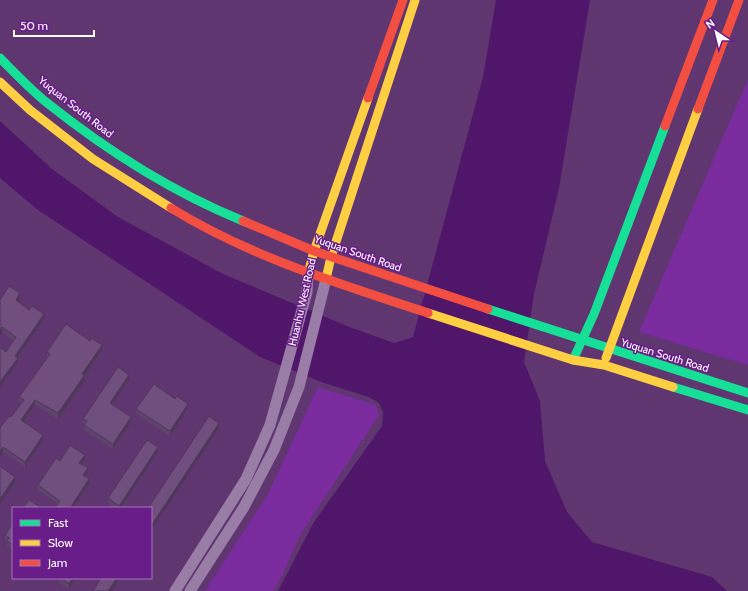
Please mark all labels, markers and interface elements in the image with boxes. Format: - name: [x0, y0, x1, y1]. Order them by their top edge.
- scale bar: [14, 12, 94, 38]
- north arrow: [696, 12, 736, 52]
- text: N: [703, 16, 717, 32]
- text: 50 m: [20, 18, 48, 33]
- street label: Yuquan South Road: [35, 73, 116, 141]
- street label: Yuquan South Road: [312, 231, 403, 274]
- street label: Huanhu West Road: [285, 257, 319, 347]
- street label: Yuquan South Road: [618, 335, 711, 375]
- legend: [12, 507, 152, 579]
- text: Fast: [48, 515, 68, 530]
- text: Slow: [48, 535, 73, 550]
- text: Jam: [47, 555, 67, 570]

